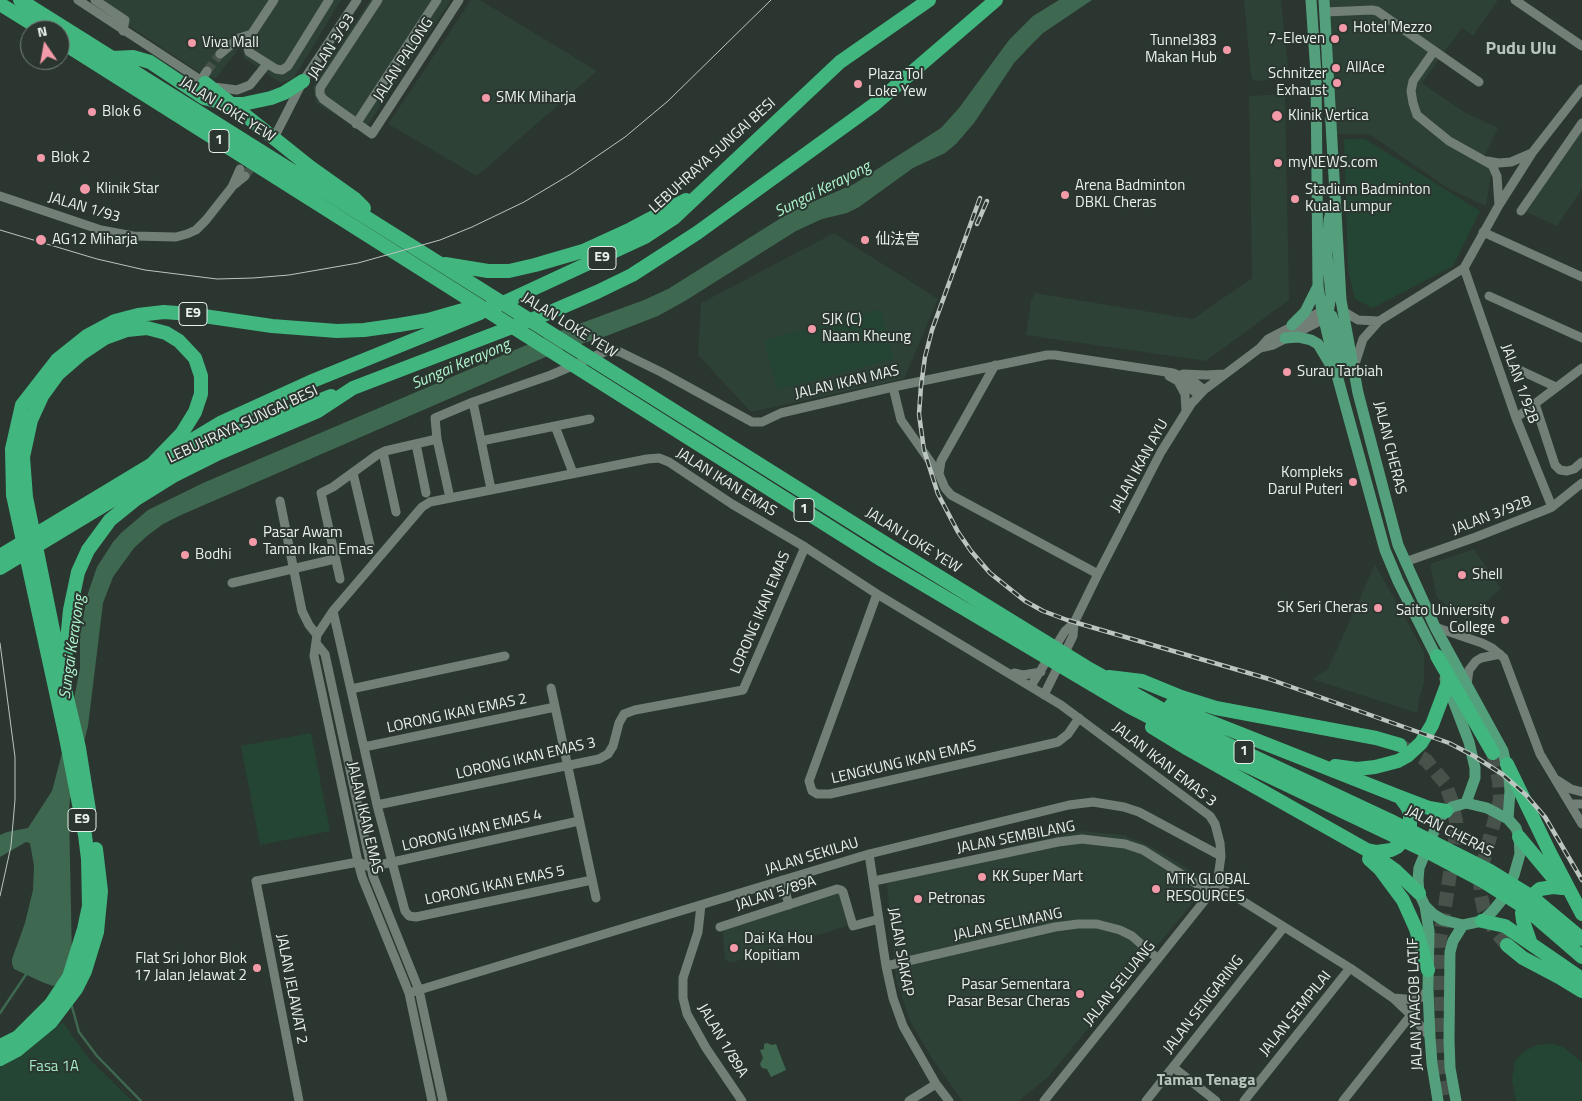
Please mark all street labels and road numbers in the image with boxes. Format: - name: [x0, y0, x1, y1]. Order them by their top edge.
- street label: JALAN 3/93: [305, 11, 359, 83]
- street label: JALAN PALONG: [370, 15, 438, 105]
- street label: JALAN LOKE YEW: [176, 73, 278, 147]
- street label: LEBUHRAYA SUNGAI BESI: [646, 94, 780, 218]
- road number: 1: [209, 130, 229, 152]
- street label: JALAN 1/93: [46, 189, 122, 227]
- road number: E9: [588, 247, 616, 270]
- street label: JALAN LOKE YEW: [518, 289, 620, 363]
- road number: E9: [179, 302, 207, 326]
- street label: JALAN 1/92B: [1496, 342, 1542, 426]
- street label: JALAN IKAN MAS: [793, 362, 901, 404]
- street label: LEBUHRAYA SUNGAI BESI: [165, 382, 321, 468]
- street label: JALAN CHERAS: [1369, 399, 1409, 497]
- street label: JALAN IKAN AYU: [1107, 416, 1173, 516]
- street label: JALAN IKAN EMAS: [672, 445, 780, 521]
- street label: JALAN 3/92B: [1450, 493, 1534, 539]
- road number: 1: [794, 498, 814, 522]
- street label: JALAN LOKE YEW: [862, 504, 964, 578]
- street label: LORONG IKAN EMAS: [727, 549, 795, 677]
- street label: LORONG IKAN EMAS 2: [385, 690, 529, 738]
- street label: JALAN IKAN EMAS 3: [1108, 719, 1220, 811]
- street label: LORONG IKAN EMAS 3: [454, 734, 598, 784]
- street label: LENGKUNG IKAN EMAS: [830, 738, 978, 788]
- road number: 1: [1234, 740, 1254, 764]
- street label: JALAN IKAN EMAS: [342, 760, 386, 876]
- street label: JALAN CHERAS: [1402, 802, 1496, 862]
- street label: LORONG IKAN EMAS 4: [400, 806, 544, 856]
- road number: E9: [68, 808, 96, 832]
- street label: JALAN SEMBILANG: [955, 818, 1077, 858]
- street label: JALAN SEKILAU: [763, 834, 861, 880]
- street label: LORONG IKAN EMAS 5: [423, 862, 567, 910]
- street label: JALAN 5/89A: [734, 873, 818, 915]
- street label: JALAN SELIMANG: [952, 905, 1064, 945]
- street label: JALAN SIAKAP: [883, 906, 917, 998]
- street label: JALAN JELAWAT 2: [271, 932, 311, 1046]
- street label: JALAN YAACOB LATIF: [1405, 937, 1427, 1071]
- street label: JALAN SELUANG: [1080, 938, 1160, 1030]
- street label: JALAN SENGARING: [1160, 952, 1248, 1058]
- street label: JALAN SEMPILAI: [1256, 968, 1336, 1060]
- street label: JALAN 1/89A: [693, 1001, 751, 1081]

